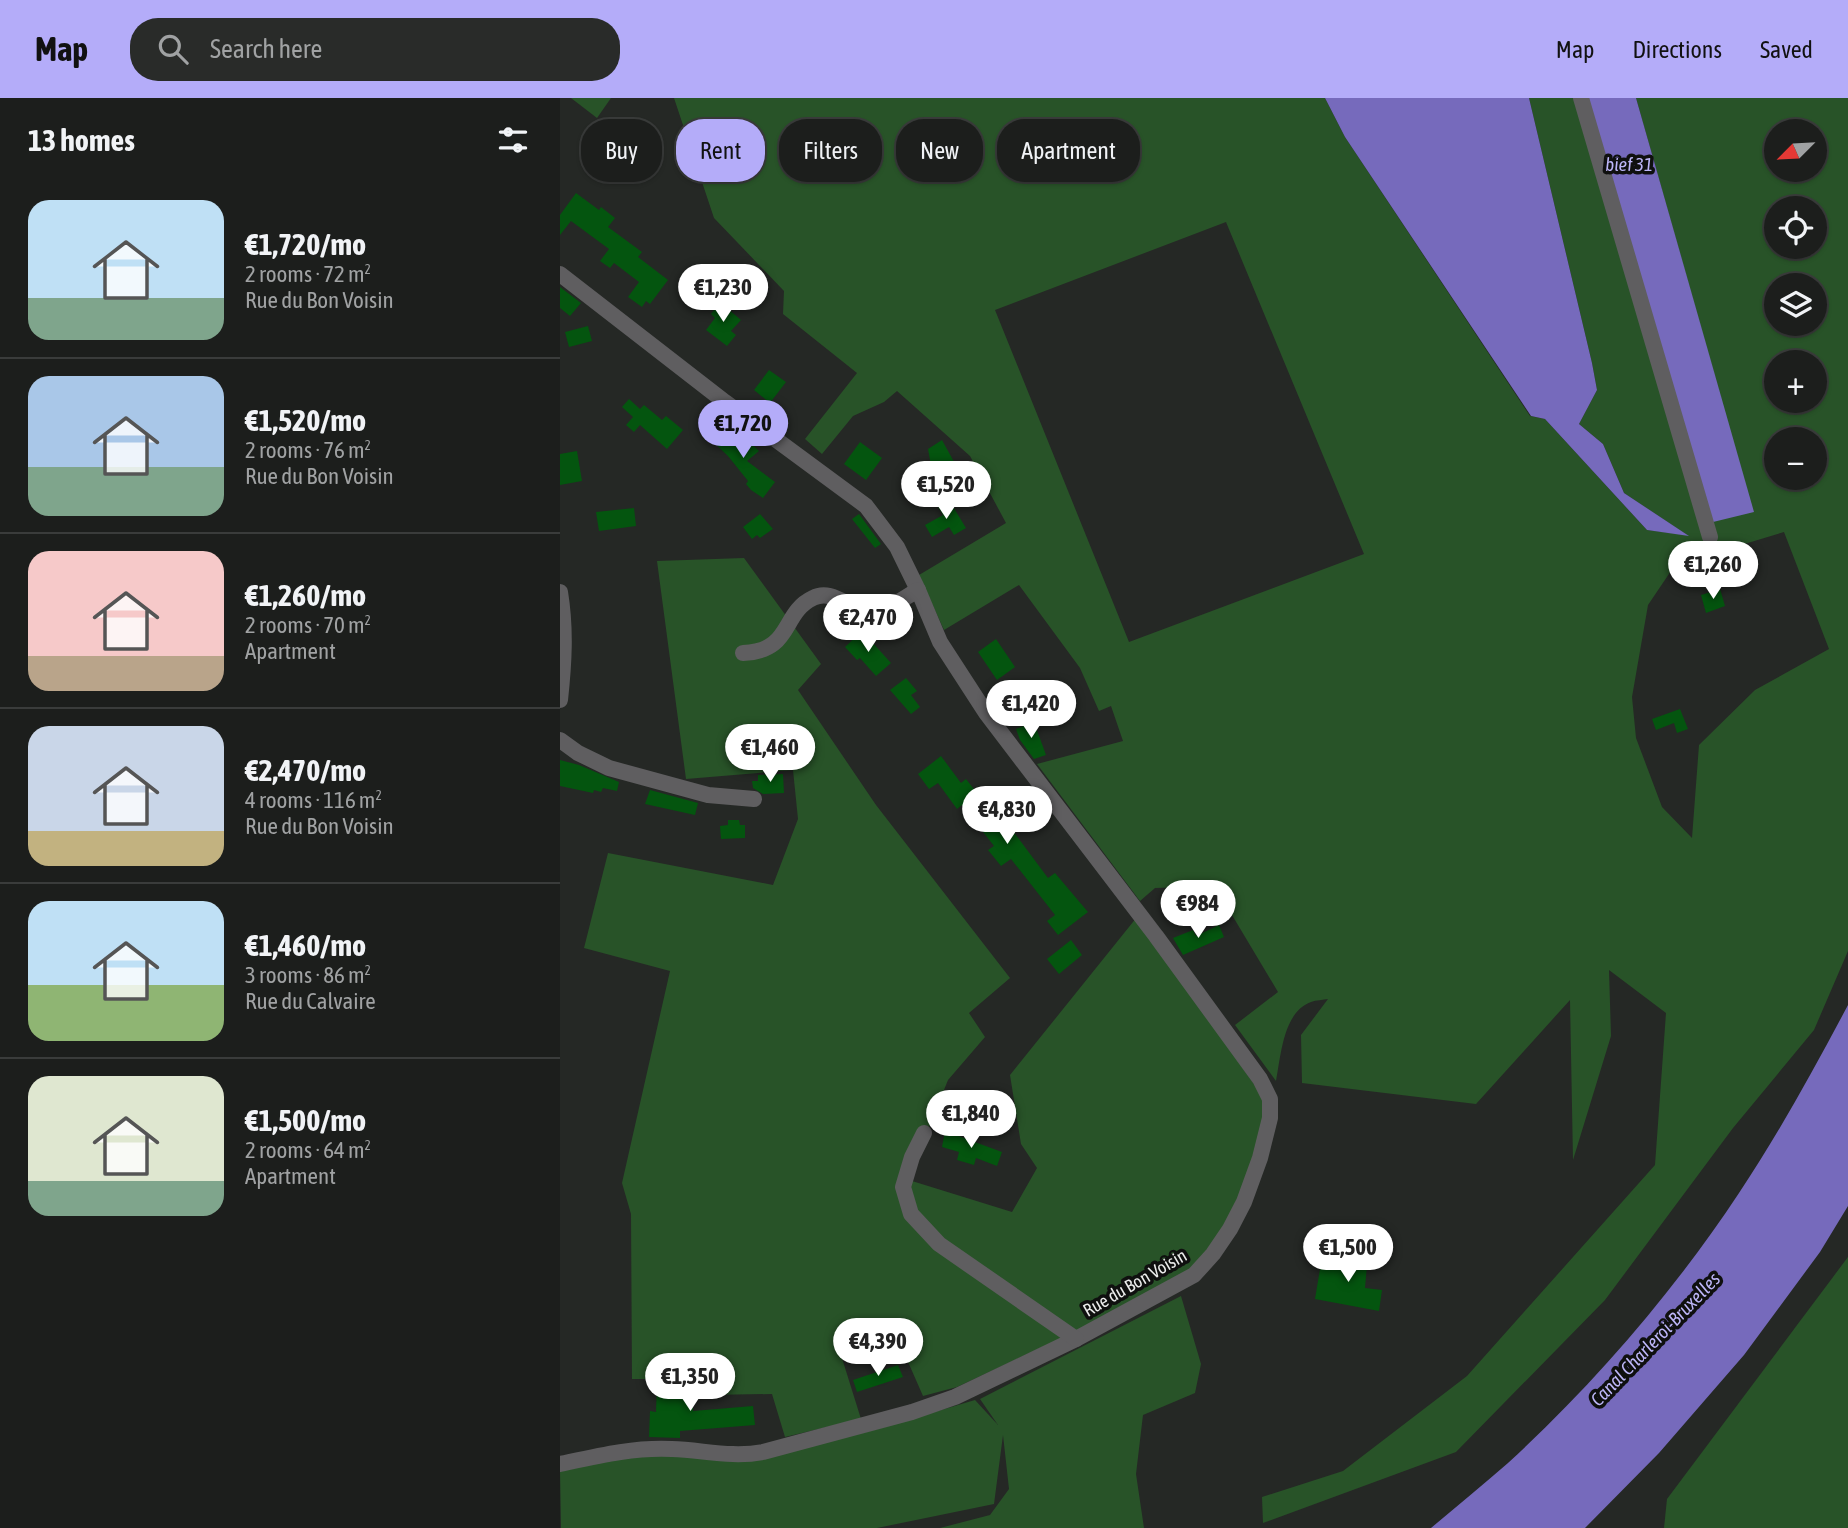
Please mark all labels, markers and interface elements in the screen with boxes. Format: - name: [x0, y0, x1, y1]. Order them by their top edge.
- search box: [130, 18, 620, 81]
- text: Map: [35, 30, 88, 68]
- icon: search: [154, 30, 192, 68]
- text: Search here: [210, 34, 322, 64]
- text: Map: [1556, 36, 1594, 63]
- text: Directions: [1632, 36, 1722, 63]
- text: Saved: [1760, 36, 1813, 63]
- chip: Buy: [581, 119, 662, 182]
- chip: Rent: [676, 119, 765, 182]
- chip: Filters: [779, 119, 882, 182]
- chip: New: [896, 119, 983, 182]
- chip: Apartment: [997, 119, 1140, 182]
- north arrow: [1764, 119, 1827, 182]
- map controls: [1764, 119, 1827, 490]
- icon: filters: [494, 121, 532, 159]
- text: 13 homes: [28, 123, 135, 157]
- water label: bief 31: [1605, 153, 1653, 175]
- button: locate: [1764, 196, 1827, 259]
- text: €1,720/mo: [245, 227, 366, 261]
- icon: home: [84, 228, 168, 312]
- text: 2 rooms · 72 m²: [245, 261, 371, 287]
- pin: €1,230: [666, 264, 780, 324]
- button: layers: [1764, 273, 1827, 336]
- text: €1,230: [694, 274, 752, 300]
- text: Rue du Bon Voisin: [245, 287, 394, 313]
- button: +: [1764, 350, 1827, 413]
- pin: €1,720: [686, 400, 800, 460]
- text: €1,520/mo: [245, 403, 366, 437]
- icon: home: [84, 404, 168, 488]
- text: €1,720: [714, 410, 772, 436]
- button: −: [1764, 427, 1827, 490]
- text: 2 rooms · 76 m²: [245, 437, 371, 463]
- pin: €1,520: [889, 462, 1003, 521]
- text: Rue du Bon Voisin: [245, 463, 394, 489]
- text: €1,520: [917, 471, 975, 497]
- pin: €1,260: [1656, 542, 1770, 601]
- text: €1,260: [1684, 551, 1742, 577]
- text: €1,260/mo: [245, 578, 366, 612]
- icon: home: [84, 579, 168, 663]
- pin: €2,470: [811, 594, 925, 654]
- text: €2,470: [839, 604, 897, 630]
- text: 2 rooms · 70 m²: [245, 612, 371, 638]
- text: Apartment: [245, 638, 336, 664]
- pin: €1,420: [974, 680, 1088, 740]
- text: €1,420: [1002, 690, 1060, 716]
- pin: €1,460: [713, 724, 827, 784]
- text: €1,460: [741, 734, 799, 760]
- text: €2,470/mo: [245, 753, 366, 787]
- icon: home: [84, 754, 168, 838]
- pin: €4,830: [950, 786, 1064, 846]
- text: 4 rooms · 116 m²: [245, 787, 382, 813]
- text: €4,830: [978, 796, 1036, 822]
- text: Rue du Bon Voisin: [245, 813, 394, 839]
- pin: €984: [1157, 880, 1239, 940]
- text: €984: [1177, 890, 1219, 916]
- text: €1,460/mo: [245, 928, 366, 962]
- icon: home: [84, 929, 168, 1013]
- text: 3 rooms · 86 m²: [245, 962, 371, 988]
- text: Rue du Calvaire: [245, 988, 376, 1014]
- pin: €1,840: [914, 1090, 1028, 1150]
- text: €1,840: [942, 1100, 1000, 1126]
- text: €1,500/mo: [245, 1103, 366, 1137]
- icon: home: [84, 1104, 168, 1188]
- text: 2 rooms · 64 m²: [245, 1137, 371, 1163]
- text: Apartment: [245, 1163, 336, 1189]
- pin: €1,500: [1291, 1224, 1405, 1284]
- text: €1,500: [1319, 1234, 1377, 1260]
- street label: Rue du Bon Voisin: [1079, 1244, 1190, 1321]
- water label: Canal Charleroi-Bruxelles: [1586, 1268, 1725, 1410]
- pin: €4,390: [821, 1318, 935, 1378]
- text: €4,390: [849, 1328, 907, 1354]
- pin: €1,350: [633, 1354, 747, 1413]
- text: €1,350: [661, 1363, 719, 1389]

